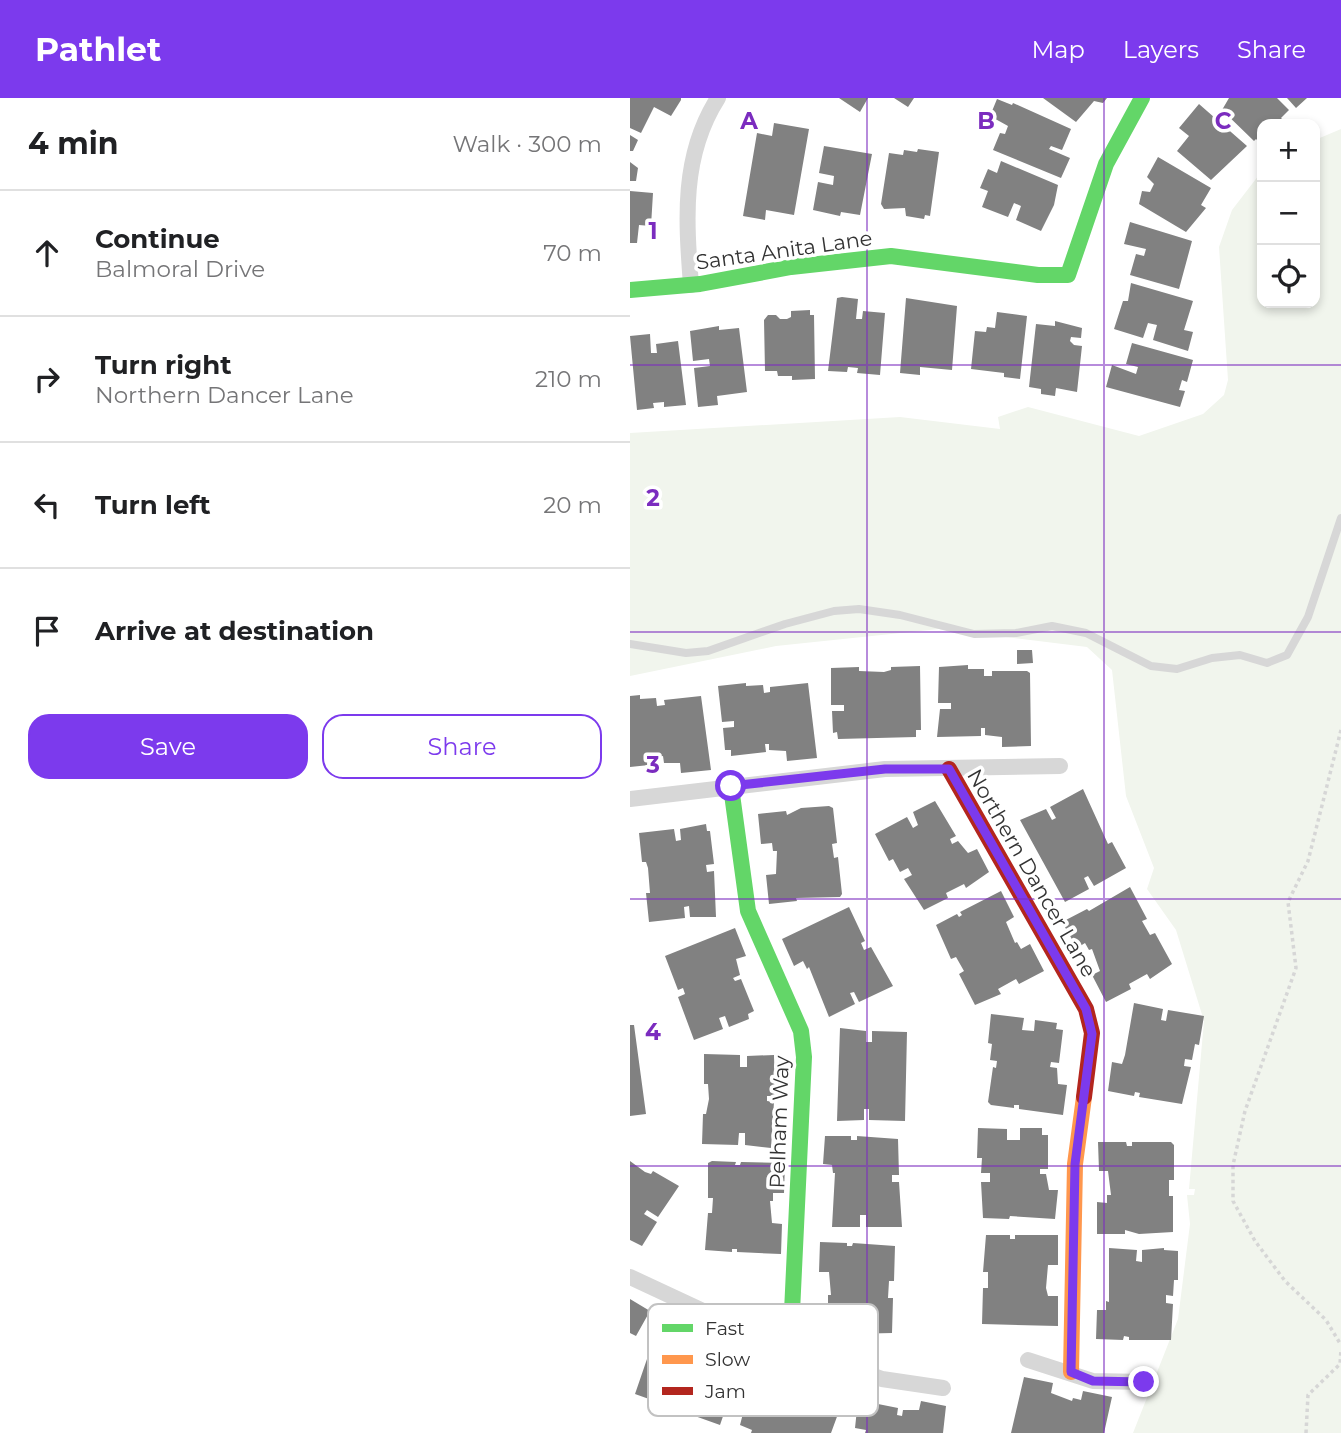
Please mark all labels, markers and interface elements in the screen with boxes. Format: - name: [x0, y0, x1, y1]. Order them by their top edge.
- text: Pathlet: [35, 29, 161, 69]
- text: Map: [1031, 35, 1085, 64]
- text: Layers: [1123, 35, 1199, 64]
- text: Share: [1237, 35, 1306, 64]
- text: A: [739, 107, 758, 135]
- text: B: [977, 107, 995, 135]
- text: C: [1215, 107, 1232, 135]
- map controls: [1257, 119, 1320, 308]
- button: +: [1257, 119, 1320, 182]
- text: 4 min: [28, 125, 118, 162]
- text: Walk · 300 m: [452, 130, 602, 158]
- button: −: [1257, 182, 1320, 245]
- text: 1: [648, 217, 658, 245]
- text: Continue: [95, 223, 220, 255]
- street label: Santa Anita Lane: [694, 225, 874, 275]
- icon: ahead: [28, 234, 66, 272]
- text: 70 m: [543, 239, 602, 267]
- button: locate: [1257, 245, 1320, 308]
- text: Balmoral Drive: [95, 255, 265, 283]
- text: Turn right: [95, 349, 231, 381]
- icon: right: [28, 360, 66, 398]
- text: 210 m: [535, 365, 602, 393]
- text: Northern Dancer Lane: [95, 381, 354, 409]
- text: 2: [646, 484, 660, 512]
- icon: left: [28, 486, 66, 524]
- text: Turn left: [95, 489, 211, 521]
- text: 20 m: [543, 491, 602, 519]
- icon: arrive: [28, 612, 66, 650]
- text: Arrive at destination: [95, 615, 374, 647]
- button: Save: [28, 714, 308, 779]
- button: Share: [322, 714, 602, 779]
- text: 3: [645, 751, 660, 779]
- street label: Northern Dancer Lane: [962, 764, 1102, 982]
- route start: [715, 770, 746, 801]
- text: 4: [645, 1018, 661, 1046]
- street label: Pelham Way: [764, 1054, 794, 1189]
- legend: [648, 1304, 878, 1416]
- text: Fast: [705, 1317, 745, 1340]
- text: Slow: [705, 1348, 750, 1371]
- route end: [1128, 1366, 1159, 1397]
- text: Jam: [704, 1380, 746, 1403]

